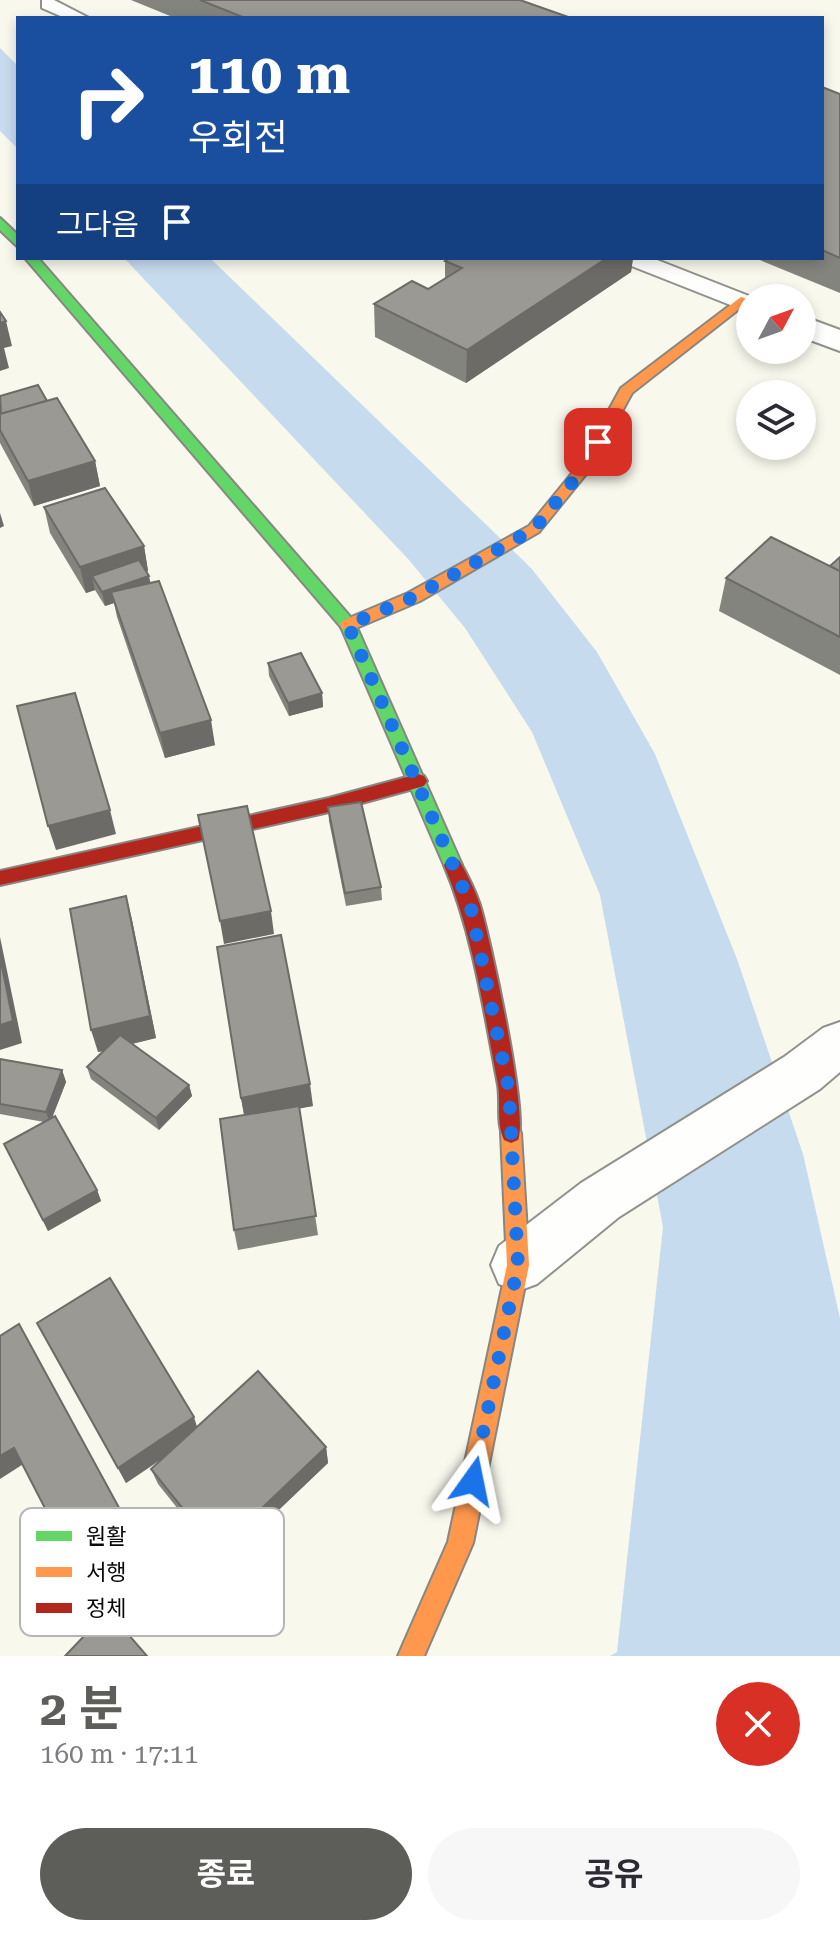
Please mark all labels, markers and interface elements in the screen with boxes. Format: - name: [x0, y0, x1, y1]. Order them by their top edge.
- text: 110 m: [188, 41, 350, 107]
- icon: right: [56, 48, 160, 152]
- text: 우회전: [188, 117, 287, 159]
- icon: arrive: [155, 200, 199, 244]
- text: 그다음: [56, 207, 139, 242]
- north arrow: [736, 284, 816, 364]
- map controls: [736, 284, 816, 460]
- button: layers: [736, 380, 816, 460]
- pin: [564, 408, 632, 476]
- icon: arrive: [576, 420, 620, 464]
- position arrow: [431, 1439, 515, 1523]
- legend: [20, 1508, 284, 1636]
- text: 원활: [86, 1524, 126, 1549]
- text: 서행: [86, 1560, 126, 1585]
- text: 정체: [86, 1596, 126, 1621]
- text: 2 분: [40, 1681, 123, 1737]
- button: close: [716, 1682, 800, 1766]
- text: 160 m · 17:11: [40, 1739, 199, 1769]
- button: 종료: [40, 1828, 412, 1920]
- button: 공유: [428, 1828, 800, 1920]

